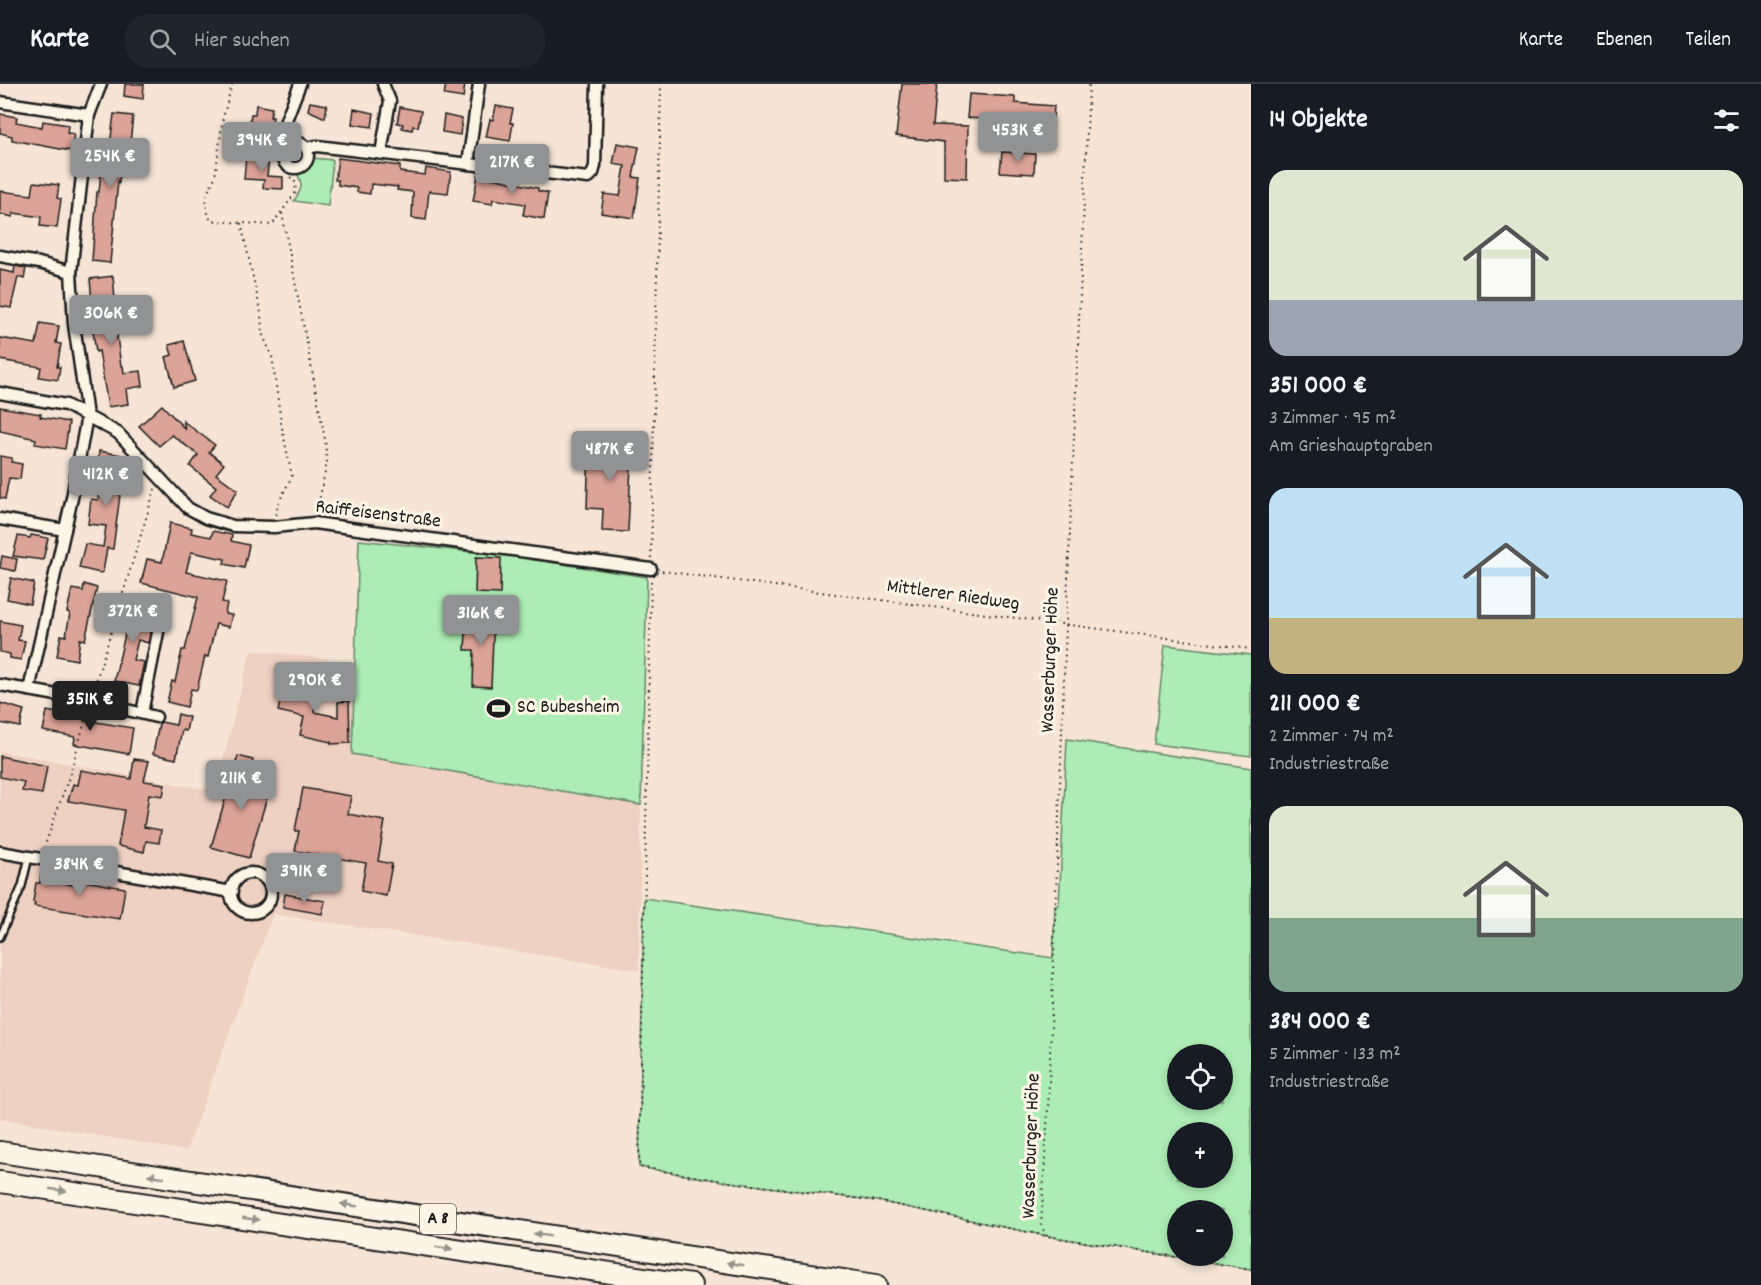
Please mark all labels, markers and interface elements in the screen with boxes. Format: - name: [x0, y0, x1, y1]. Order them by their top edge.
- search box: [125, 14, 545, 68]
- text: Karte: [30, 21, 89, 61]
- icon: search: [146, 25, 179, 58]
- text: Hier suchen: [194, 26, 290, 57]
- text: Karte: [1519, 26, 1563, 56]
- text: Ebenen: [1596, 26, 1653, 56]
- text: Teilen: [1686, 26, 1731, 56]
- text: 14 Objekte: [1269, 102, 1368, 139]
- icon: filters: [1710, 104, 1743, 137]
- pin: 453K €: [969, 112, 1067, 163]
- text: 453K €: [992, 117, 1044, 145]
- pin: 394K €: [213, 122, 311, 173]
- text: 394K €: [236, 127, 288, 155]
- pin: 254K €: [61, 138, 159, 189]
- text: 254K €: [84, 143, 136, 171]
- pin: 217K €: [463, 144, 561, 195]
- text: 217K €: [489, 149, 535, 177]
- icon: home: [1452, 209, 1560, 317]
- pin: 306K €: [62, 295, 160, 346]
- text: 306K €: [84, 300, 138, 328]
- text: 351 000 €: [1269, 368, 1367, 405]
- text: 3 Zimmer · 95 m²: [1269, 405, 1396, 433]
- pin: 487K €: [561, 431, 659, 482]
- text: Am Grieshauptgraben: [1269, 433, 1433, 461]
- text: 487K €: [586, 436, 634, 464]
- pin: 412K €: [57, 456, 155, 507]
- text: 412K €: [83, 461, 129, 489]
- street label: Raiffeisenstraße: [314, 493, 443, 537]
- icon: home: [1452, 527, 1560, 635]
- street label: Mittlerer Riedweg: [885, 573, 1021, 619]
- street label: Wasserburger Höhe: [1034, 587, 1068, 733]
- pin: 372K €: [84, 593, 182, 644]
- pin: 316K €: [432, 595, 530, 646]
- text: 372K €: [108, 598, 158, 626]
- text: 316K €: [457, 600, 505, 628]
- pin: 290K €: [266, 662, 364, 713]
- text: 290K €: [288, 667, 342, 695]
- pin: 351K €: [41, 681, 139, 732]
- text: 351K €: [66, 686, 114, 714]
- text: 211 000 €: [1269, 686, 1361, 723]
- place label: SC Bubesheim: [517, 694, 620, 722]
- sports icon: SC Bubesheim: [486, 695, 512, 721]
- text: 2 Zimmer · 74 m²: [1269, 723, 1394, 751]
- text: Industriestraße: [1269, 751, 1389, 779]
- pin: 211K €: [192, 760, 290, 811]
- text: 211K €: [220, 765, 262, 793]
- icon: home: [1452, 845, 1560, 953]
- pin: 384K €: [30, 846, 128, 897]
- text: 384K €: [54, 851, 104, 879]
- pin: 391K €: [255, 853, 353, 904]
- text: 391K €: [280, 858, 328, 886]
- text: 384 000 €: [1269, 1004, 1371, 1041]
- text: 5 Zimmer · 133 m²: [1269, 1041, 1401, 1069]
- map controls: [1167, 1044, 1233, 1266]
- button: locate: [1167, 1044, 1233, 1110]
- text: Industriestraße: [1269, 1069, 1389, 1097]
- street label: Wasserburger Höhe: [1015, 1073, 1049, 1219]
- button: +: [1167, 1122, 1233, 1188]
- one-way arrow: [147, 1171, 166, 1180]
- one-way arrow: [48, 1186, 67, 1195]
- button: −: [1167, 1200, 1233, 1266]
- one-way arrow: [340, 1201, 359, 1210]
- road number: A 8: [420, 1204, 456, 1234]
- one-way arrow: [241, 1215, 260, 1224]
- one-way arrow: [532, 1230, 551, 1239]
- one-way arrow: [434, 1243, 453, 1252]
- one-way arrow: [725, 1259, 744, 1268]

